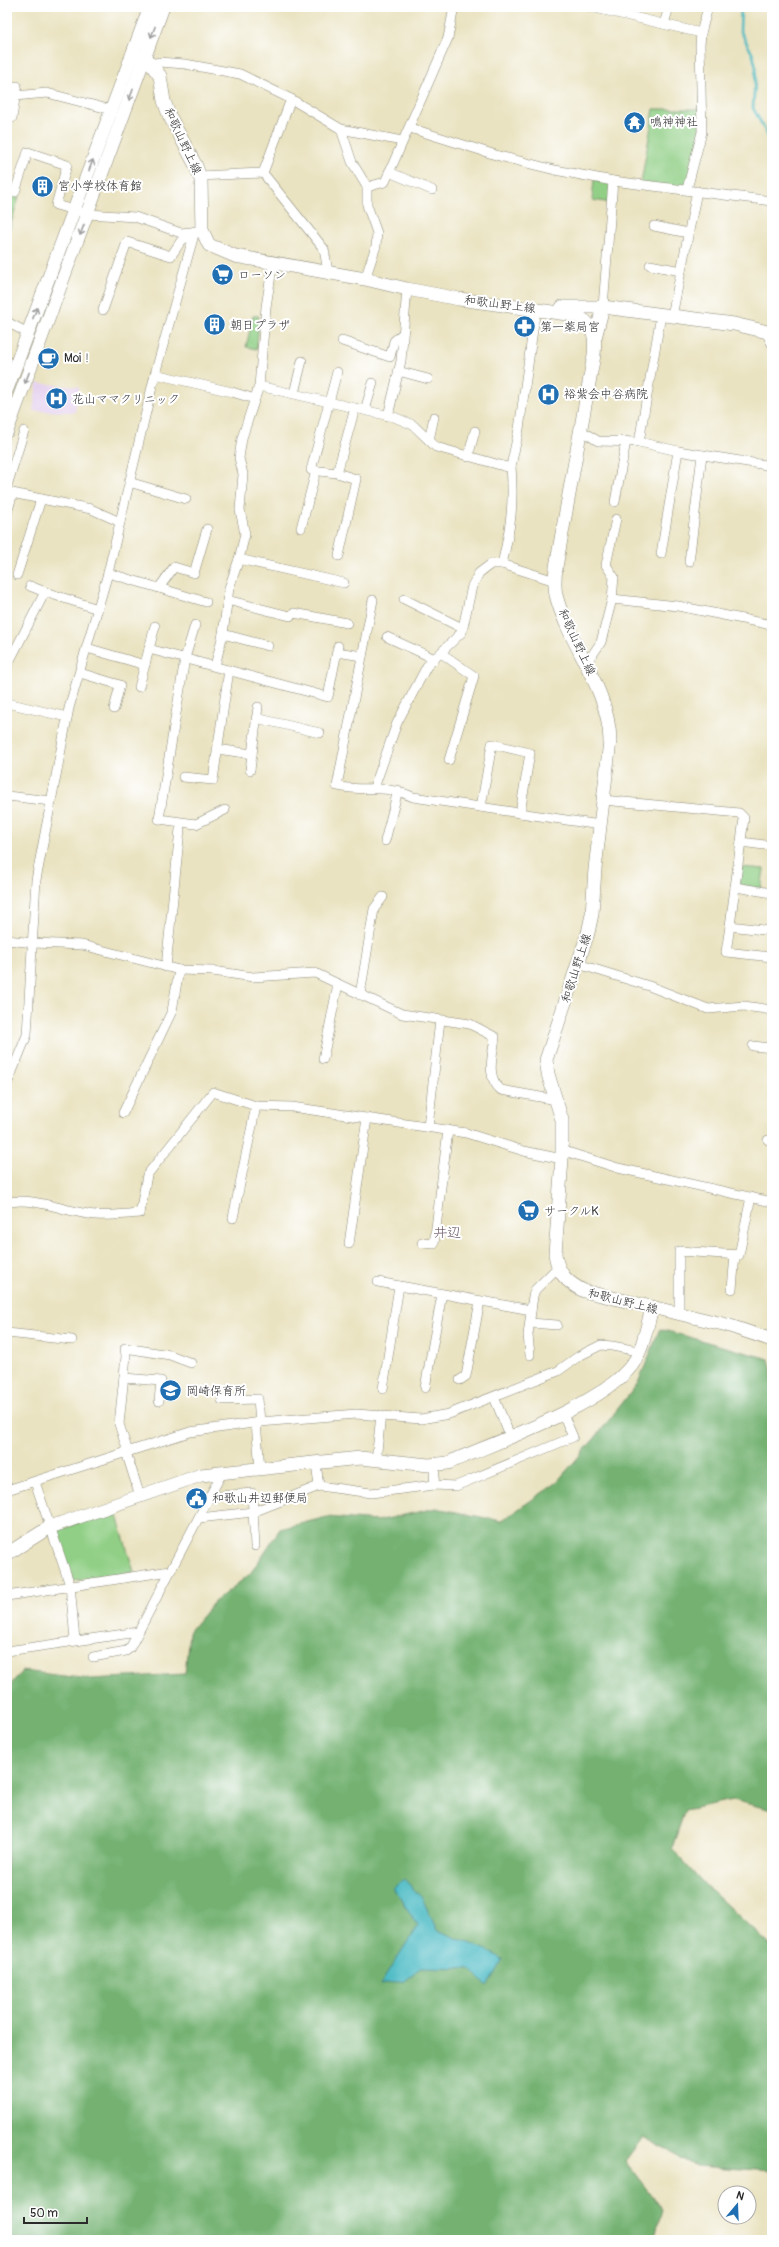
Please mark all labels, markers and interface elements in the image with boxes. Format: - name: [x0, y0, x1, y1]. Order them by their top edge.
- one-way arrow: [149, 26, 157, 38]
- one-way arrow: [126, 88, 134, 100]
- street label: 和歌山野上線: [161, 105, 205, 177]
- temple icon: 鳴神神社: [621, 109, 647, 135]
- place label: 鳴神神社: [650, 115, 698, 130]
- one-way arrow: [88, 159, 96, 171]
- building icon: 宮小学校体育館: [29, 173, 55, 199]
- place label: 宮小学校体育館: [58, 179, 142, 194]
- one-way arrow: [78, 224, 86, 236]
- supermarket icon: ローソン: [209, 262, 235, 288]
- place label: ローソン: [238, 268, 286, 283]
- street label: 和歌山野上線: [463, 293, 537, 316]
- one-way arrow: [32, 307, 40, 319]
- building icon: 朝日プラザ: [202, 312, 228, 338]
- pharmacy icon: 第一薬局宮: [511, 314, 537, 340]
- place label: 朝日プラザ: [230, 318, 290, 333]
- place label: 第一薬局宮: [540, 320, 600, 335]
- cafe icon: Moi！: [36, 345, 62, 371]
- place label: Moi！: [64, 351, 93, 366]
- one-way arrow: [22, 372, 30, 384]
- hospital icon: 裕紫会中谷病院: [535, 381, 561, 407]
- hospital icon: 花山ママクリニック: [43, 386, 69, 412]
- place label: 裕紫会中谷病院: [564, 387, 648, 402]
- place label: 花山ママクリニック: [72, 392, 180, 407]
- street label: 和歌山野上線: [555, 606, 599, 678]
- street label: 和歌山野上線: [558, 932, 595, 1005]
- supermarket icon: サークルK: [516, 1198, 542, 1224]
- place label: サークルK: [544, 1204, 599, 1219]
- district label: 井辺: [433, 1224, 461, 1241]
- street label: 和歌山野上線: [586, 1285, 660, 1317]
- school or university icon: 岡崎保育所: [158, 1378, 184, 1404]
- place label: 岡崎保育所: [186, 1384, 246, 1399]
- public building icon: 和歌山井辺郵便局: [184, 1485, 210, 1511]
- place label: 和歌山井辺郵便局: [212, 1491, 308, 1506]
- north arrow: [717, 2185, 757, 2225]
- text: N: [734, 2189, 746, 2204]
- scale bar: [24, 2199, 87, 2225]
- text: 50 m: [30, 2206, 58, 2221]

